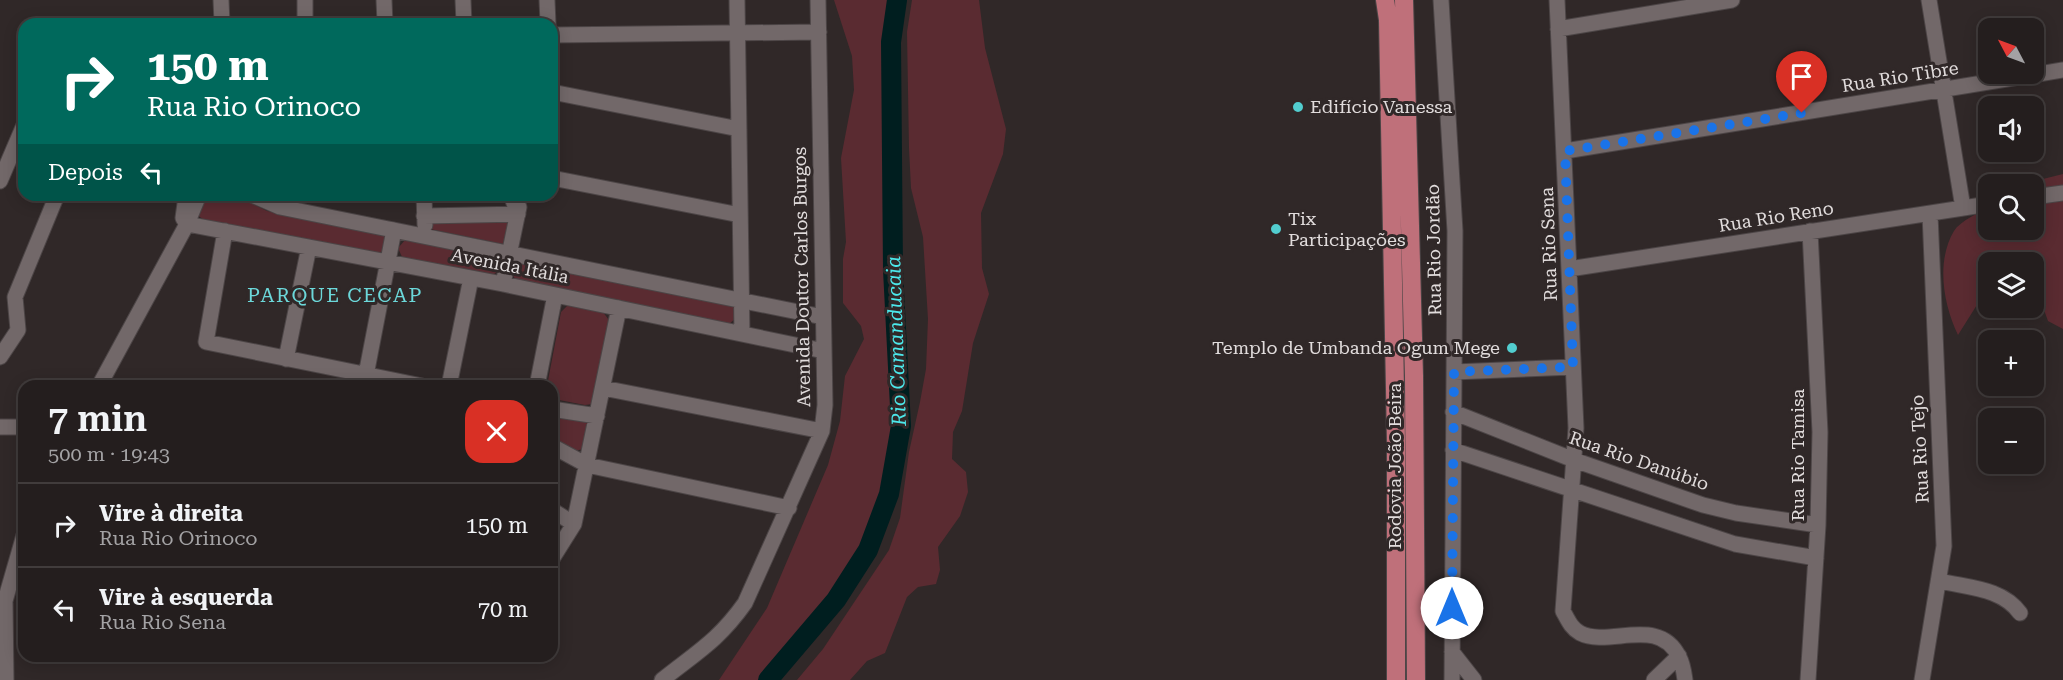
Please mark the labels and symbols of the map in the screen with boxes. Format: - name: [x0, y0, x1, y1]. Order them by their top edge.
- north arrow: [1978, 18, 2044, 84]
- pin: [1776, 51, 1827, 113]
- street label: Rua Rio Tibre: [1840, 57, 1960, 96]
- place label: Edifício Vanessa: [1310, 96, 1453, 117]
- marker: Edifício Vanessa: [1291, 100, 1305, 114]
- street label: Avenida Doutor Carlos Burgos: [789, 147, 814, 407]
- street label: Rua Rio Jordão: [1422, 184, 1445, 316]
- street label: Rua Rio Sena: [1536, 186, 1561, 301]
- street label: Rua Rio Reno: [1717, 197, 1835, 236]
- place label: Tix Participações: [1288, 208, 1406, 250]
- marker: Tix Participações: [1269, 222, 1283, 236]
- street label: Avenida Itália: [449, 244, 571, 287]
- water label: Rio Camanducaia: [881, 255, 911, 428]
- district label: PARQUE CECAP: [247, 283, 423, 307]
- place label: Templo de Umbanda Ogum Mege: [1212, 337, 1500, 358]
- marker: Templo de Umbanda Ogum Mege: [1505, 341, 1519, 355]
- street label: Rodovia João Beira: [1384, 382, 1405, 549]
- street label: Rua Rio Tamisa: [1787, 388, 1808, 521]
- street label: Rua Rio Tejo: [1906, 394, 1933, 504]
- street label: Rua Rio Danúbio: [1567, 427, 1712, 494]
- position arrow: [1420, 576, 1484, 640]

